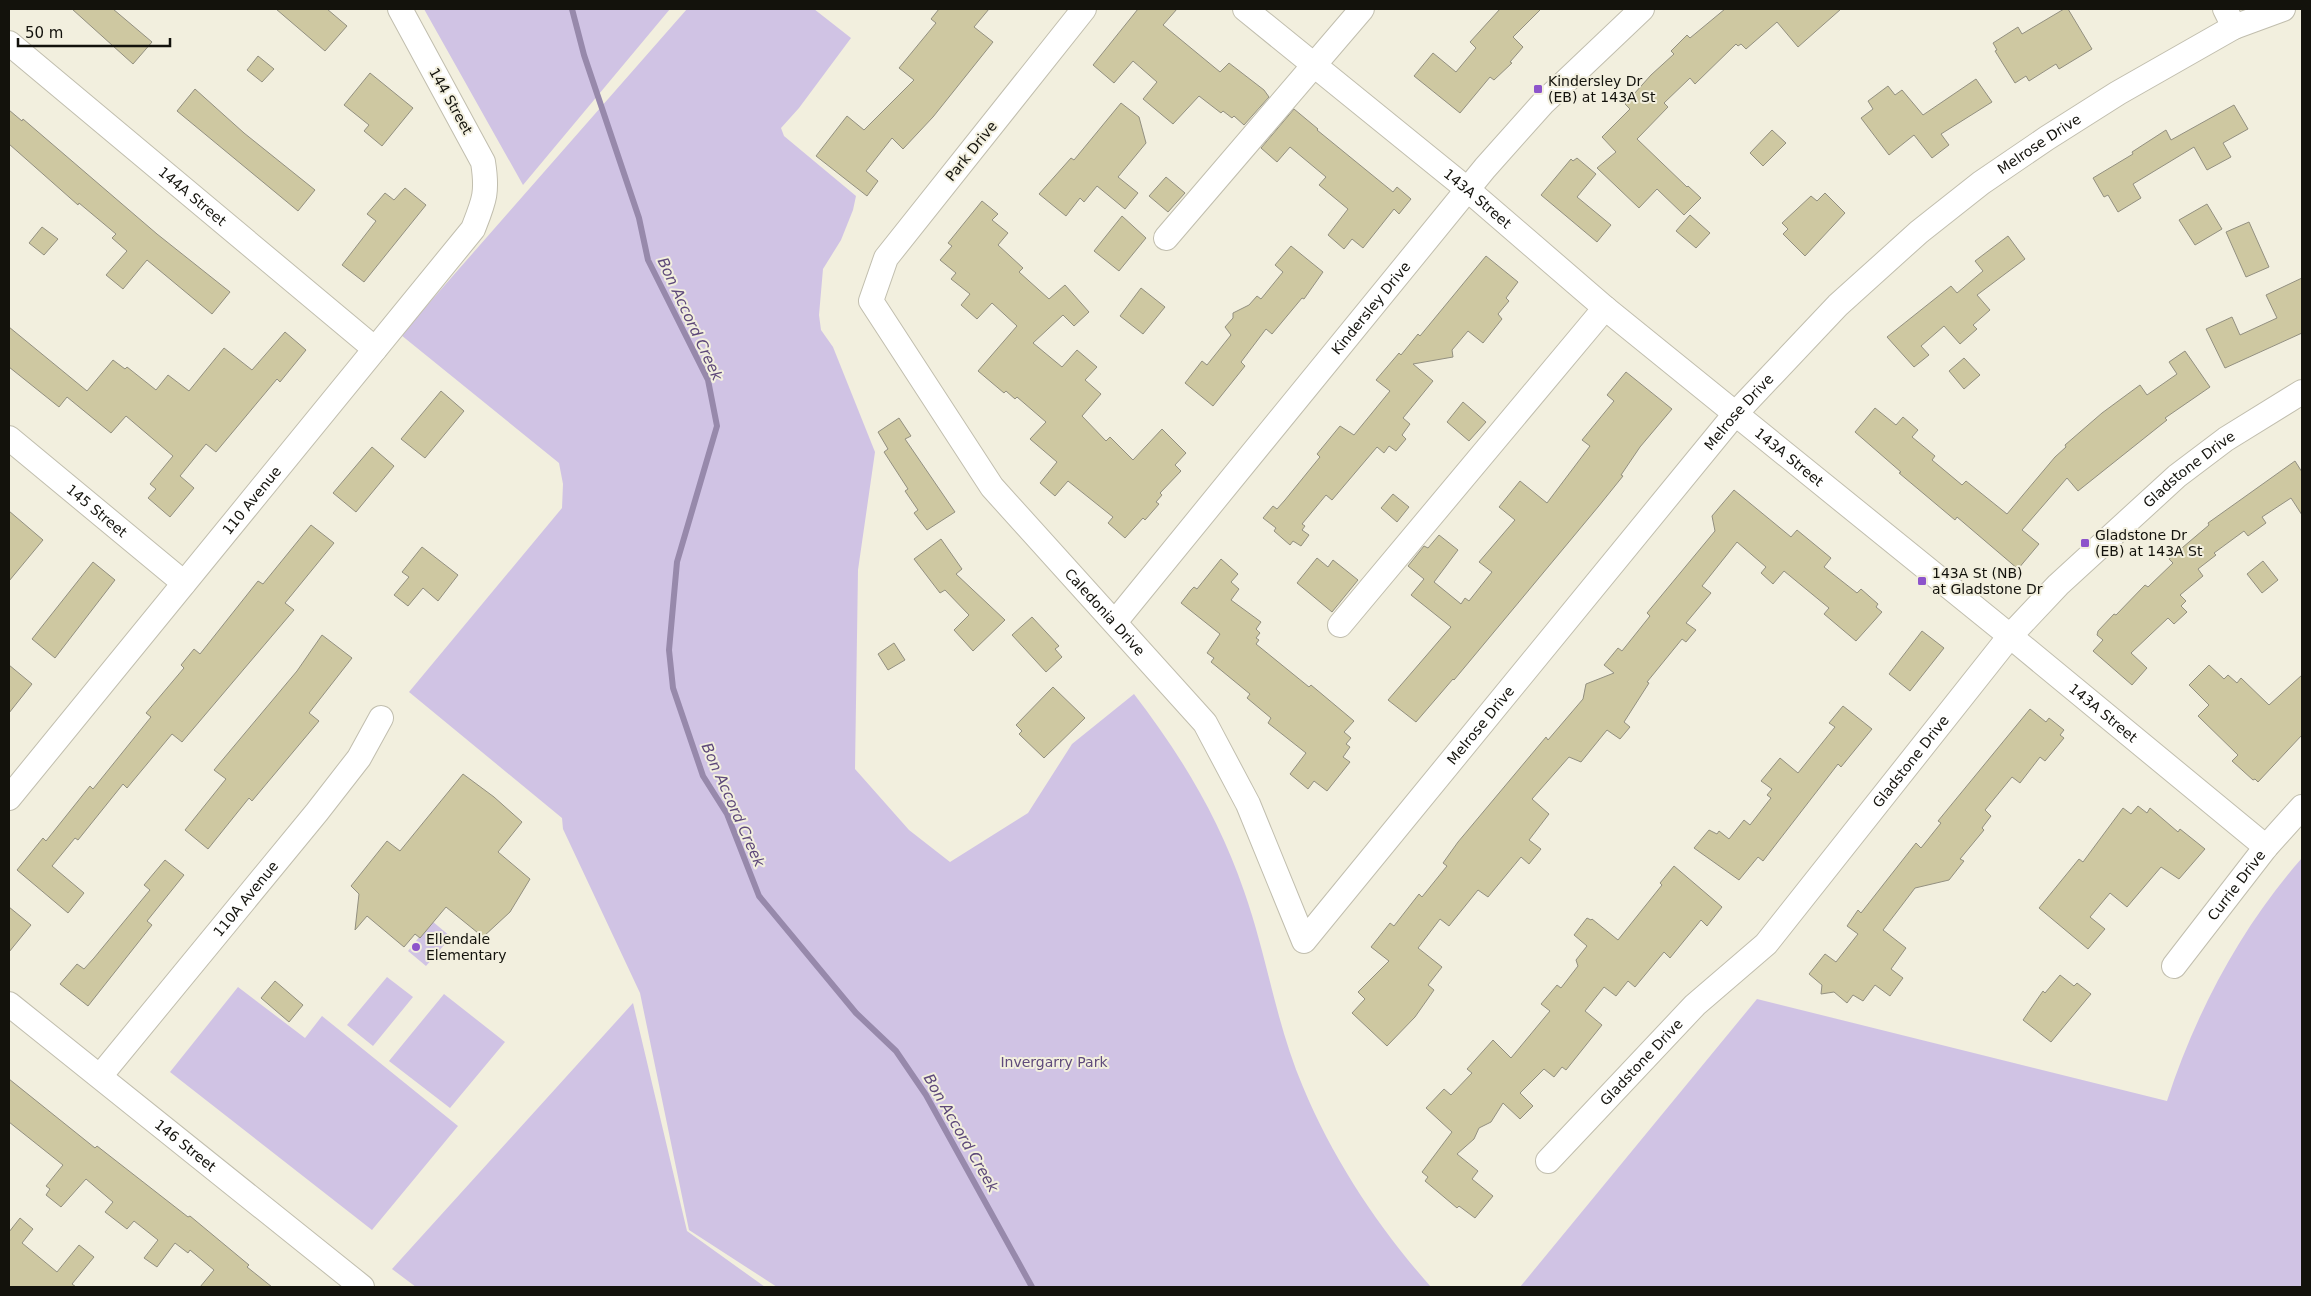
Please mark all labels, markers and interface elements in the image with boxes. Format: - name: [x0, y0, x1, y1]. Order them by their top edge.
- scale bar: [18, 15, 170, 47]
- text: 50 m: [25, 24, 63, 42]
- street label: 144 Street: [426, 65, 476, 138]
- place label: Kindersley Dr (EB) at 143A St: [1548, 73, 1656, 105]
- marker: Kindersley Dr (EB) at 143A St: [1532, 83, 1544, 95]
- street label: Melrose Drive: [1995, 111, 2084, 177]
- street label: Park Drive: [942, 118, 1000, 184]
- street label: 144A Street: [155, 163, 230, 230]
- street label: 143A Street: [1441, 165, 1515, 232]
- water label: Bon Accord Creek: [654, 255, 727, 385]
- street label: Kindersley Drive: [1328, 258, 1413, 358]
- street label: Melrose Drive: [1701, 371, 1777, 453]
- street label: 143A Street: [1752, 425, 1827, 490]
- street label: Gladstone Drive: [2140, 428, 2238, 511]
- street label: 110 Avenue: [219, 463, 284, 538]
- street label: 145 Street: [63, 481, 131, 541]
- place label: Gladstone Dr (EB) at 143A St: [2095, 527, 2203, 559]
- marker: Gladstone Dr (EB) at 143A St: [2079, 537, 2091, 549]
- street label: Caledonia Drive: [1062, 565, 1148, 659]
- place label: 143A St (NB) at Gladstone Dr: [1932, 565, 2043, 597]
- marker: 143A St (NB) at Gladstone Dr: [1916, 575, 1928, 587]
- street label: 143A Street: [2066, 680, 2141, 746]
- street label: Melrose Drive: [1444, 683, 1517, 768]
- street label: Gladstone Drive: [1869, 712, 1952, 811]
- water label: Bon Accord Creek: [698, 740, 769, 871]
- street label: Currie Drive: [2204, 847, 2268, 924]
- street label: 110A Avenue: [210, 858, 281, 940]
- place label: Ellendale Elementary: [426, 931, 507, 963]
- marker: Ellendale Elementary: [410, 941, 422, 953]
- street label: Gladstone Drive: [1597, 1015, 1686, 1109]
- park label: Invergarry Park: [1000, 1054, 1108, 1070]
- water label: Bon Accord Creek: [920, 1071, 1003, 1197]
- street label: 146 Street: [152, 1116, 220, 1175]

